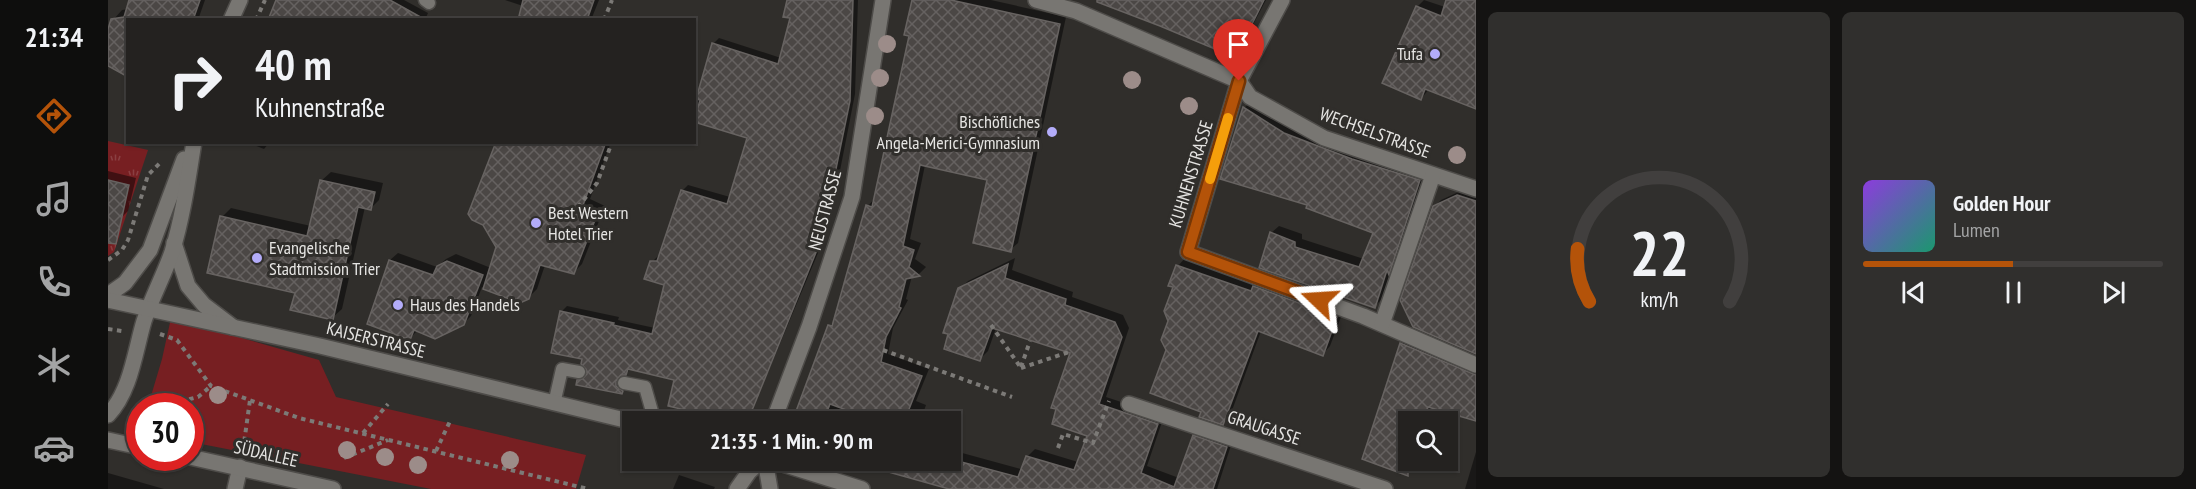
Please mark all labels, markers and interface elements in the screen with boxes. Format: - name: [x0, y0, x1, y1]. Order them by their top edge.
- pin: [1213, 19, 1264, 81]
- text: 21:34: [25, 20, 83, 54]
- icon: arrive: [1222, 28, 1255, 61]
- text: 40 m: [255, 37, 332, 92]
- icon: right: [156, 42, 234, 120]
- place label: Tufa: [1397, 42, 1423, 65]
- marker: Tufa: [1428, 47, 1442, 61]
- text: Kuhnenstraße: [255, 90, 385, 124]
- icon: directions: [33, 95, 75, 137]
- street label: WECHSELSTRASSE: [1317, 102, 1434, 163]
- place label: Bischöfliches Angela-Merici-Gymnasium: [876, 110, 1040, 154]
- street label: KUHNENSTRASSE: [1163, 118, 1218, 230]
- marker: Bischöfliches Angela-Merici-Gymnasium: [1045, 125, 1059, 139]
- street label: NEUSTRASSE: [803, 167, 846, 253]
- icon: music: [33, 178, 75, 220]
- text: Golden Hour: [1953, 189, 2051, 217]
- place label: Best Western Hotel Trier: [548, 201, 629, 245]
- text: 22: [1629, 212, 1689, 293]
- marker: Best Western Hotel Trier: [529, 216, 543, 230]
- text: Lumen: [1953, 217, 2000, 243]
- place label: Evangelische Stadtmission Trier: [269, 236, 380, 280]
- marker: Evangelische Stadtmission Trier: [250, 251, 264, 265]
- icon: phone: [33, 261, 75, 303]
- position arrow: [1287, 268, 1351, 332]
- icon: previous: [1897, 276, 1930, 309]
- icon: pause: [1997, 276, 2030, 309]
- icon: next: [2097, 276, 2130, 309]
- text: km/h: [1640, 285, 1678, 313]
- place label: Haus des Handels: [410, 293, 520, 316]
- marker: Haus des Handels: [391, 298, 405, 312]
- street label: KAISERSTRASSE: [324, 316, 428, 363]
- icon: climate: [33, 344, 75, 386]
- speed limit sign: 30: [126, 393, 204, 471]
- street label: GRAUGASSE: [1225, 405, 1304, 450]
- map controls: [1398, 411, 1458, 471]
- button: search: [1398, 411, 1458, 471]
- icon: car: [33, 427, 75, 469]
- text: 21:35 · 1 Min. · 90 m: [710, 427, 873, 455]
- street label: SÜDALLEE: [232, 435, 300, 472]

